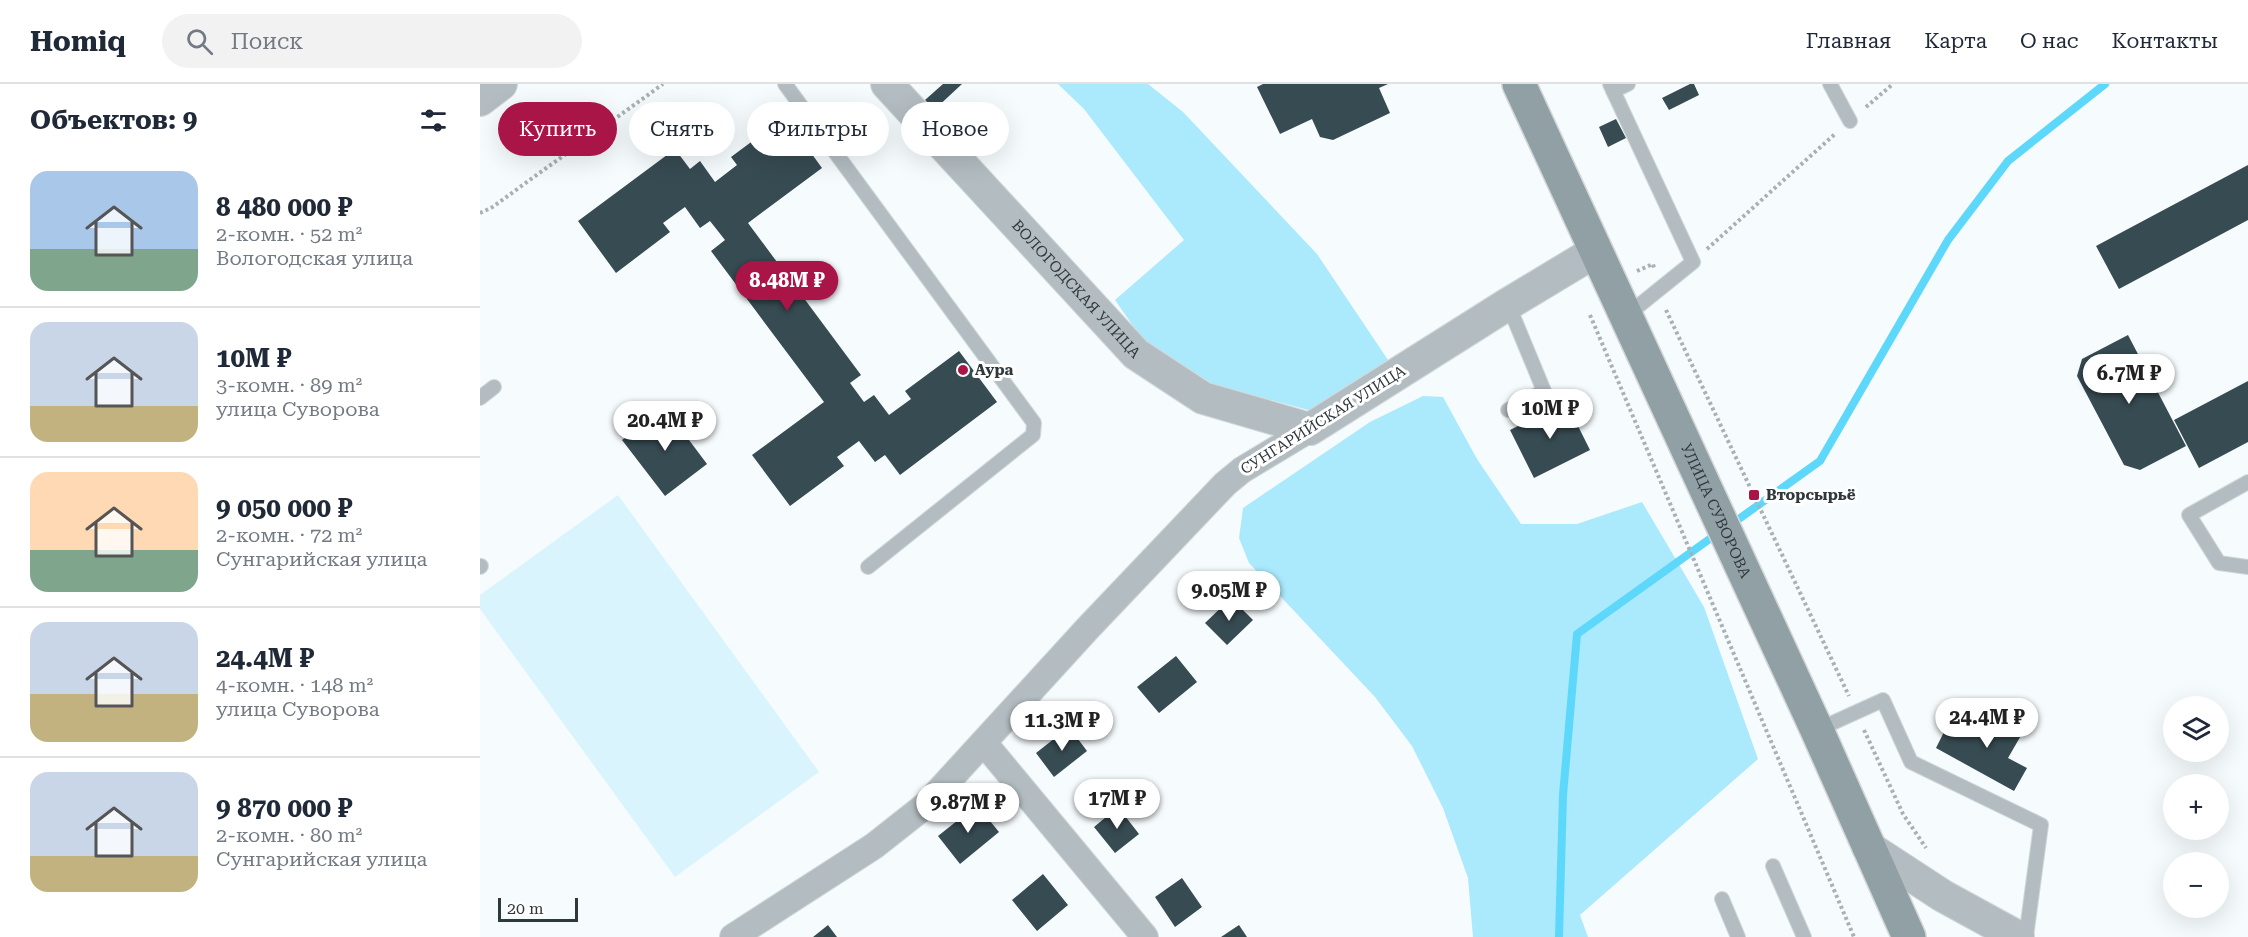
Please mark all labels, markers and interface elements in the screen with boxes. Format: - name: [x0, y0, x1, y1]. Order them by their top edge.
- search box: [162, 14, 582, 68]
- text: Homiq: [30, 25, 126, 58]
- icon: search: [183, 25, 216, 58]
- text: Поиск: [231, 29, 303, 54]
- text: Главная: [1806, 29, 1891, 53]
- text: Карта: [1924, 29, 1987, 53]
- text: О нас: [2020, 29, 2079, 53]
- text: Контакты: [2112, 29, 2218, 53]
- chip: Купить: [498, 102, 617, 156]
- chip: Снять: [629, 102, 735, 156]
- chip: Фильтры: [747, 102, 889, 156]
- chip: Новое: [901, 102, 1009, 156]
- icon: filters: [417, 104, 450, 137]
- text: Объектов: 9: [30, 105, 197, 135]
- text: 8 480 000 ₽: [216, 192, 352, 222]
- icon: home: [78, 195, 150, 267]
- street label: ВОЛОГОДСКАЯ УЛИЦА: [1008, 216, 1145, 362]
- text: 2-комн. · 52 m²: [216, 222, 362, 246]
- text: Вологодская улица: [216, 246, 413, 270]
- pin: 8.48M ₽: [732, 261, 842, 312]
- text: 8.48M ₽: [749, 268, 825, 292]
- text: 10M ₽: [216, 343, 291, 373]
- icon: home: [78, 346, 150, 418]
- pin: 6.7M ₽: [2080, 354, 2178, 405]
- place label: Аура: [975, 361, 1013, 379]
- street label: СУНГАРИЙСКАЯ УЛИЦА: [1237, 361, 1409, 478]
- text: 6.7M ₽: [2097, 361, 2161, 385]
- marker: Аура: [956, 363, 970, 377]
- text: 3-комн. · 89 m²: [216, 373, 362, 397]
- pin: 10M ₽: [1508, 389, 1592, 440]
- text: 10M ₽: [1521, 396, 1579, 420]
- text: улица Суворова: [216, 397, 380, 421]
- pin: 20.4M ₽: [610, 401, 720, 452]
- text: 20.4M ₽: [627, 408, 703, 432]
- street label: УЛИЦА СУВОРОВА: [1677, 441, 1755, 581]
- place label: Вторсырьё: [1766, 486, 1856, 504]
- marker: Вторсырьё: [1747, 488, 1761, 502]
- text: 9 050 000 ₽: [216, 493, 352, 523]
- icon: home: [78, 496, 150, 568]
- text: 2-комн. · 72 m²: [216, 523, 362, 547]
- text: Сунгарийская улица: [216, 547, 427, 571]
- pin: 9.05M ₽: [1174, 571, 1284, 622]
- text: 9.05M ₽: [1191, 578, 1267, 602]
- text: 24.4M ₽: [216, 643, 314, 673]
- icon: home: [78, 646, 150, 718]
- text: 4-комн. · 148 m²: [216, 673, 373, 697]
- map controls: [2163, 696, 2229, 918]
- button: layers: [2163, 696, 2229, 762]
- text: улица Суворова: [216, 697, 380, 721]
- pin: 24.4M ₽: [1932, 698, 2042, 749]
- pin: 11.3M ₽: [1007, 701, 1117, 752]
- text: 24.4M ₽: [1949, 705, 2025, 729]
- text: 11.3M ₽: [1024, 708, 1100, 732]
- button: +: [2163, 774, 2229, 840]
- pin: 17M ₽: [1075, 779, 1159, 830]
- pin: 9.87M ₽: [913, 783, 1023, 834]
- text: 17M ₽: [1088, 786, 1146, 810]
- text: 9.87M ₽: [930, 790, 1006, 814]
- text: 9 870 000 ₽: [216, 793, 352, 823]
- icon: home: [78, 796, 150, 868]
- text: 2-комн. · 80 m²: [216, 823, 362, 847]
- text: Сунгарийская улица: [216, 847, 427, 871]
- button: −: [2163, 852, 2229, 918]
- scale bar: [498, 895, 578, 922]
- text: 20 m: [507, 899, 544, 918]

